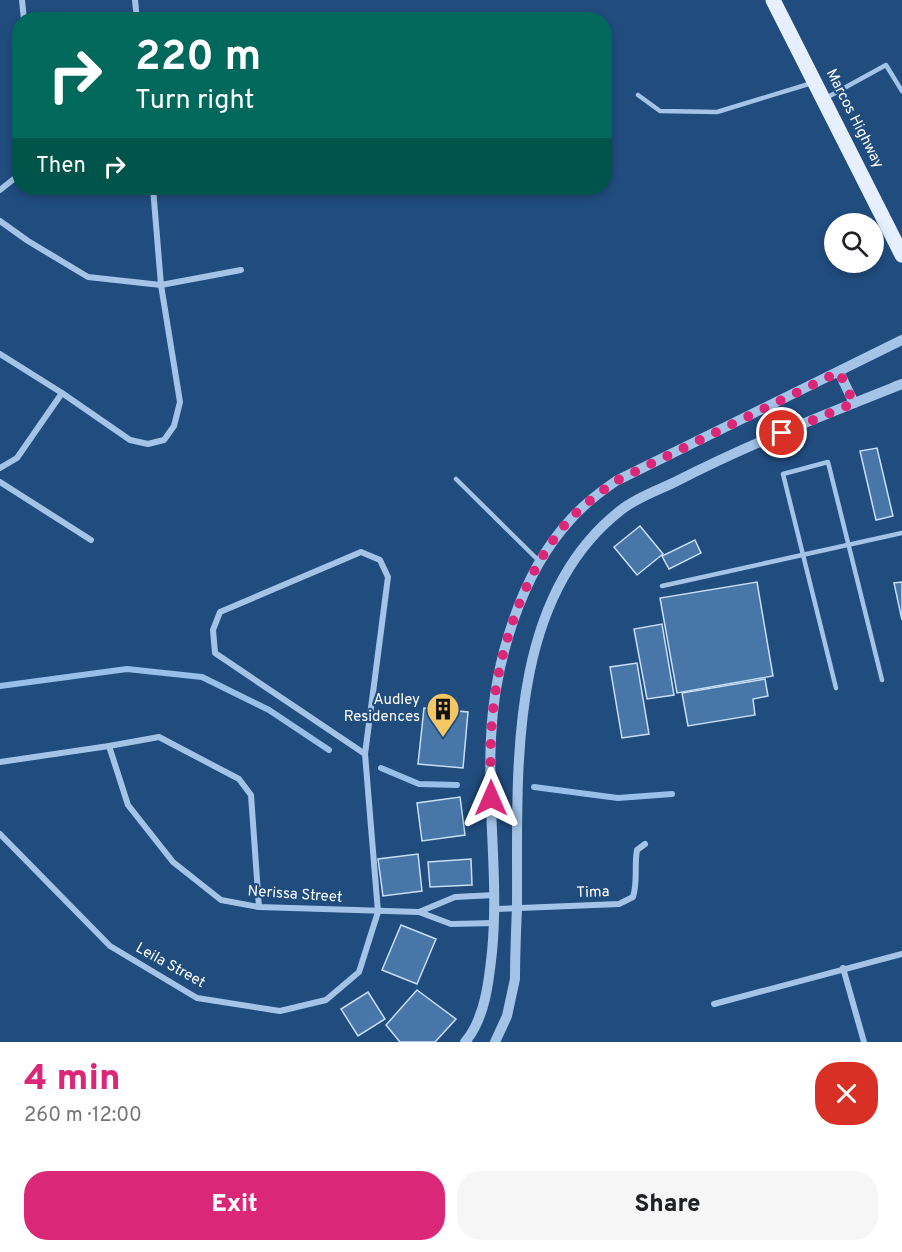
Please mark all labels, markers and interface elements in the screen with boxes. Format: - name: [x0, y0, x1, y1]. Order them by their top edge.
- text: 220 m: [135, 32, 261, 85]
- icon: right: [36, 36, 114, 114]
- street label: Marcos Highway: [821, 66, 887, 172]
- text: Turn right: [135, 84, 254, 118]
- icon: right: [98, 150, 131, 183]
- text: Then: [36, 153, 86, 180]
- map controls: [824, 213, 884, 273]
- button: search: [824, 213, 884, 273]
- pin: [756, 407, 807, 458]
- icon: arrive: [765, 416, 798, 449]
- place label: Audley Residences: [344, 691, 420, 727]
- building icon: Audley Residences: [425, 691, 461, 738]
- position arrow: [459, 766, 523, 830]
- street label: Nerissa Street: [247, 882, 343, 908]
- street label: Tima: [576, 883, 610, 903]
- street label: Leila Street: [132, 939, 208, 993]
- text: 4 min: [24, 1057, 121, 1103]
- button: close: [815, 1062, 878, 1125]
- text: 260 m · 12:00: [24, 1103, 142, 1129]
- button: Exit: [24, 1171, 445, 1240]
- button: Share: [457, 1171, 878, 1240]

